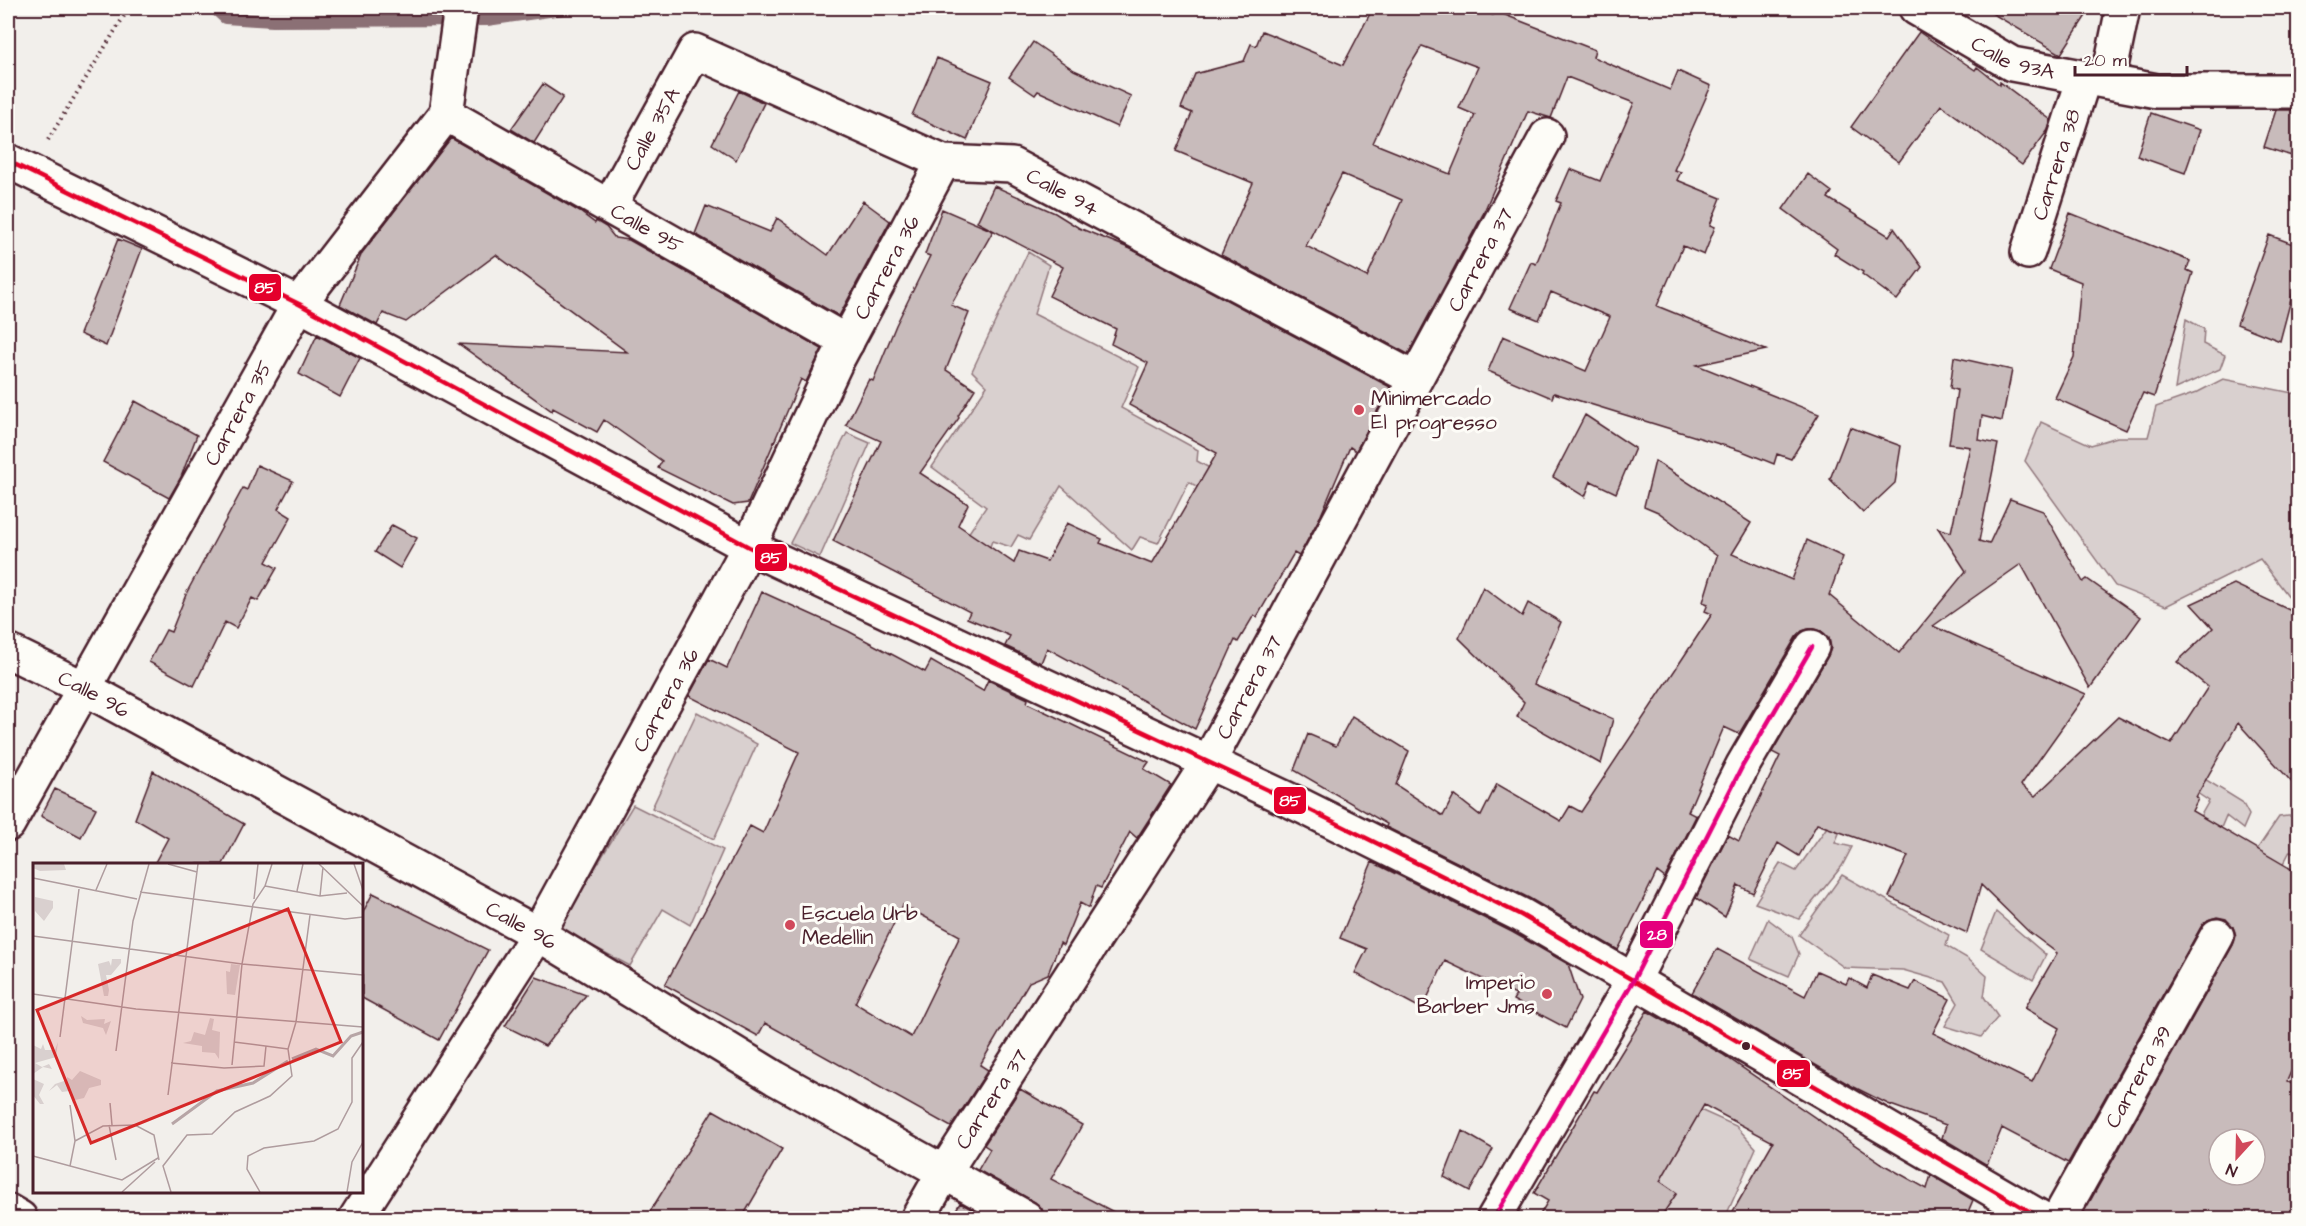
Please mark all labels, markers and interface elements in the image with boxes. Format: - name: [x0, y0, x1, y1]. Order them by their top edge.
- street label: Calle 93A: [1965, 29, 2057, 87]
- scale bar: [2075, 39, 2188, 77]
- text: 20 m: [2084, 48, 2127, 73]
- street label: Calle 35A: [618, 82, 687, 176]
- street label: Carrera 38: [2025, 105, 2088, 224]
- street label: Calle 94: [1021, 161, 1104, 223]
- street label: Calle 95: [605, 197, 688, 261]
- street label: Carrera 37: [1441, 202, 1521, 317]
- street label: Carrera 36: [847, 210, 927, 325]
- line badge: 85: [248, 273, 282, 302]
- text: 85: [254, 277, 277, 299]
- street label: Carrera 35: [197, 355, 280, 471]
- place label: Minimercado El progresso: [1371, 384, 1497, 439]
- marker: Minimercado El progresso: [1352, 403, 1366, 417]
- line badge: 85: [754, 543, 788, 572]
- text: 85: [760, 547, 783, 569]
- street label: Carrera 37: [1210, 630, 1290, 744]
- street label: Carrera 36: [626, 643, 706, 757]
- street label: Calle 96: [53, 664, 135, 725]
- line badge: 85: [1273, 786, 1307, 815]
- text: 85: [1279, 790, 1302, 812]
- inset map: [33, 863, 363, 1193]
- street label: Calle 96: [480, 894, 562, 957]
- place label: Escuela Urb Medellin: [802, 899, 918, 952]
- marker: Escuela Urb Medellin: [783, 918, 797, 932]
- line badge: 28: [1639, 920, 1674, 949]
- text: 28: [1646, 924, 1667, 946]
- place label: Imperio Barber Jms: [1417, 968, 1535, 1021]
- marker: Imperio Barber Jms: [1540, 987, 1554, 1001]
- street label: Carrera 39: [2098, 1020, 2179, 1134]
- unlabelled marker: [1740, 1040, 1752, 1052]
- street label: Carrera 37: [949, 1043, 1035, 1155]
- line badge: 85: [1776, 1059, 1811, 1088]
- text: 85: [1782, 1063, 1805, 1085]
- north arrow: [2207, 1127, 2267, 1187]
- text: N: [2223, 1158, 2241, 1182]

